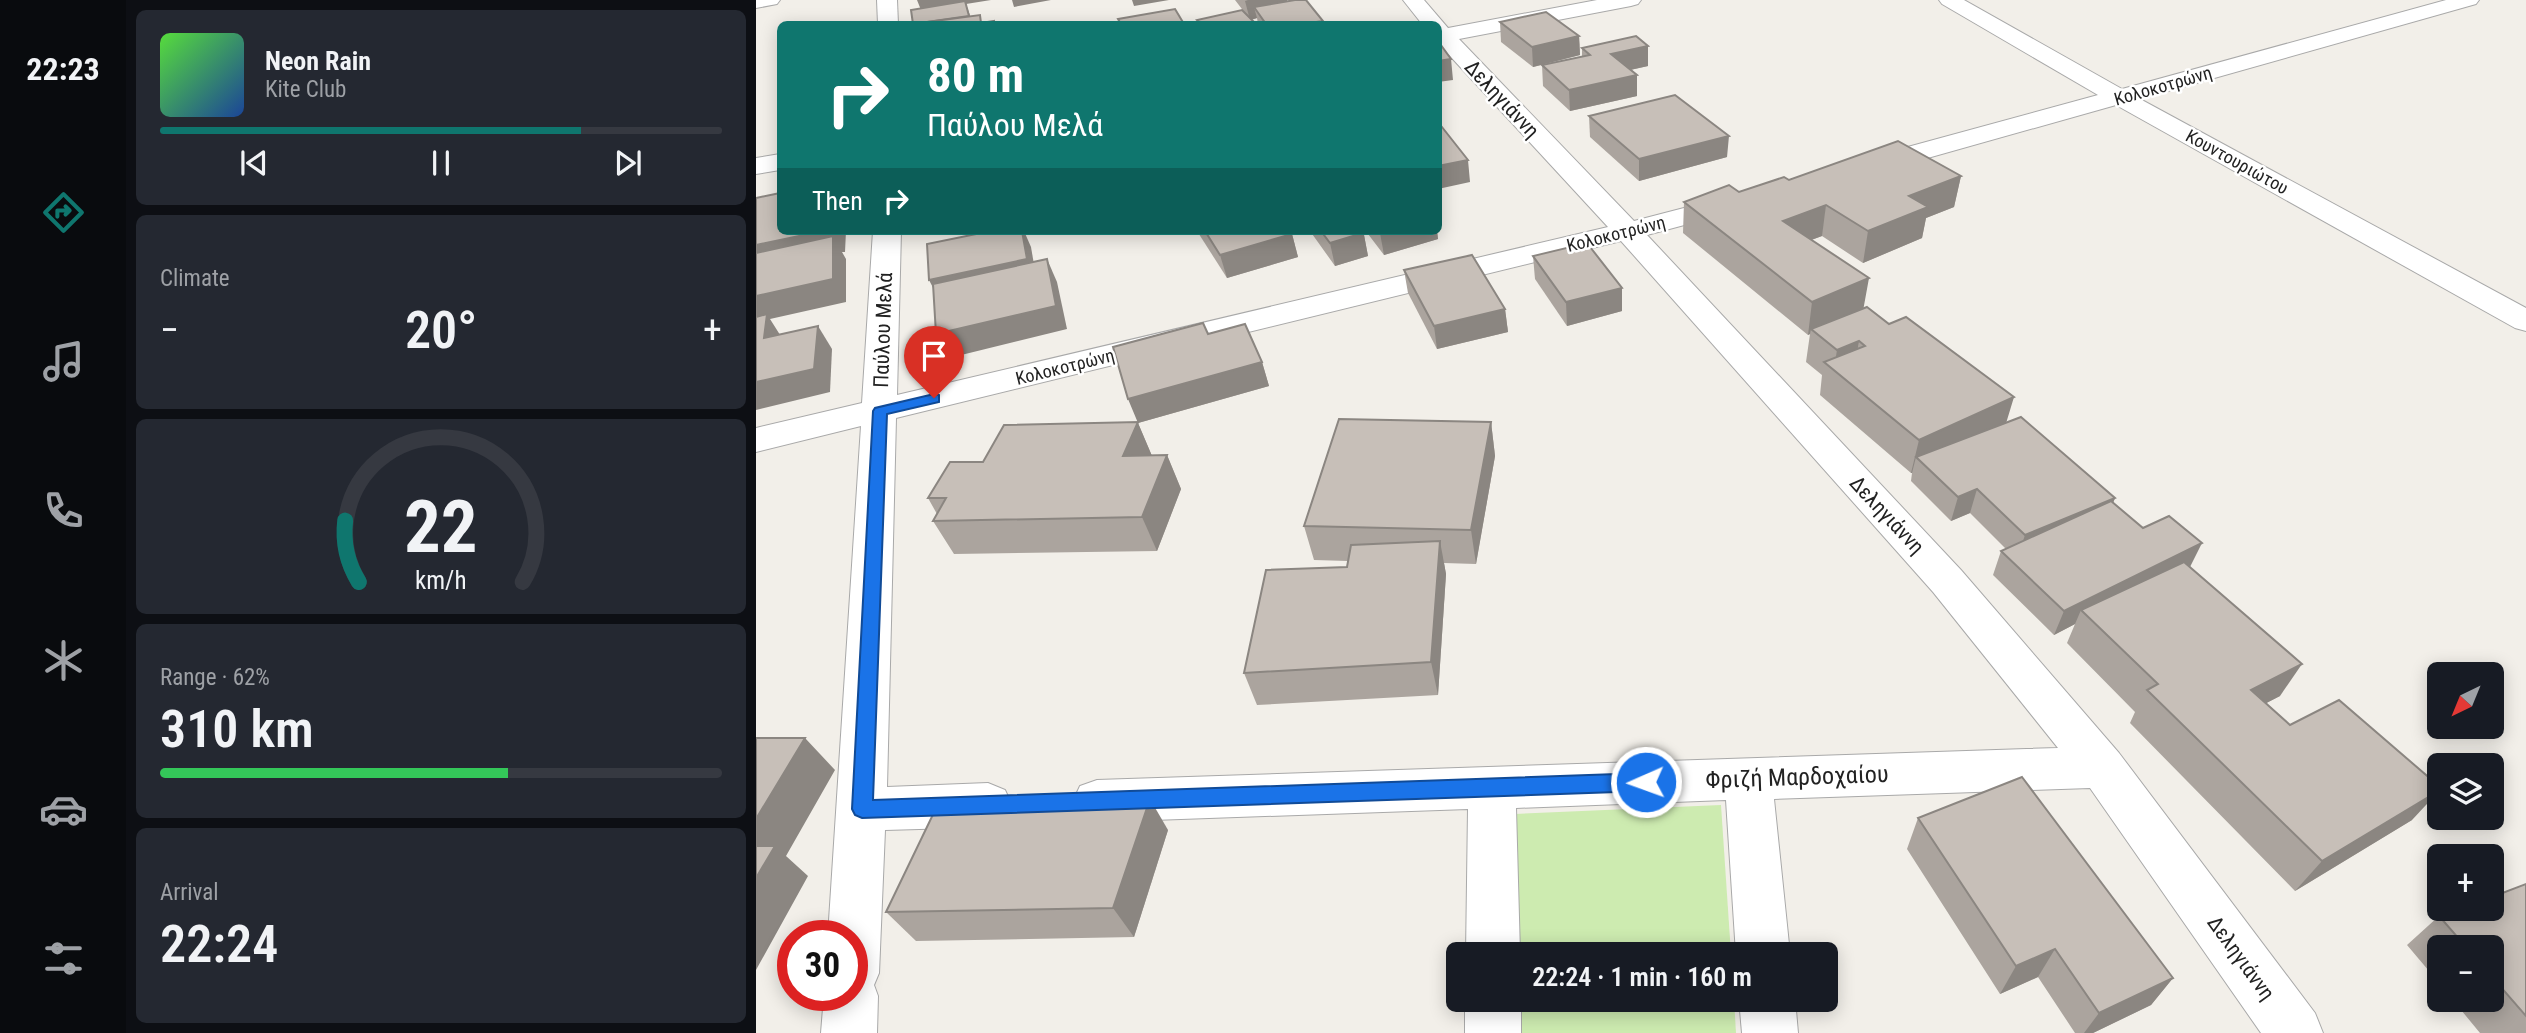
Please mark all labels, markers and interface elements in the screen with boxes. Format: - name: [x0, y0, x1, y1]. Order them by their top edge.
- text: Neon Rain: [265, 46, 371, 76]
- text: 80 m: [927, 47, 1024, 104]
- icon: right: [812, 49, 903, 140]
- text: 22:23: [26, 50, 100, 88]
- street label: Δεληγιάννη: [1460, 55, 1544, 143]
- street label: Κολοκοτρώνη: [2112, 62, 2214, 110]
- text: Kite Club: [265, 76, 346, 103]
- text: Παύλου Μελά: [927, 106, 1103, 144]
- street label: Κουντουριώτου: [2182, 125, 2292, 198]
- icon: previous: [235, 144, 273, 182]
- icon: pause: [422, 144, 460, 182]
- icon: next: [609, 144, 647, 182]
- icon: right: [877, 182, 915, 220]
- text: Then: [812, 186, 863, 216]
- icon: directions: [39, 188, 88, 237]
- street label: Κολοκοτρώνη: [1564, 211, 1667, 256]
- text: Climate: [160, 265, 230, 292]
- street label: Παύλου Μελά: [869, 271, 897, 388]
- text: 20°: [405, 300, 477, 361]
- text: −: [160, 308, 179, 352]
- text: +: [703, 308, 722, 352]
- pin: [904, 326, 964, 398]
- icon: music: [39, 337, 88, 386]
- icon: arrive: [915, 337, 953, 375]
- street label: Κολοκοτρώνη: [1013, 344, 1116, 389]
- street label: Δεληγιάννη: [1845, 471, 1929, 559]
- text: 22: [404, 485, 478, 571]
- icon: phone: [39, 486, 88, 535]
- text: km/h: [415, 566, 467, 595]
- icon: climate: [39, 636, 88, 685]
- north arrow: [2427, 662, 2504, 738]
- map controls: [2427, 662, 2504, 1012]
- text: Range · 62%: [160, 664, 270, 691]
- text: 310 km: [160, 699, 314, 760]
- position arrow: [1609, 745, 1683, 819]
- button: layers: [2427, 753, 2504, 830]
- street label: Φριζή Μαρδοχαίου: [1705, 760, 1889, 794]
- icon: car: [39, 785, 88, 834]
- button: +: [2427, 844, 2504, 921]
- text: Arrival: [160, 879, 219, 906]
- street label: Δεληγιάννη: [2203, 911, 2279, 1005]
- text: 22:24: [160, 914, 278, 975]
- speed limit sign: 30: [777, 920, 868, 1011]
- icon: filters: [39, 934, 88, 983]
- button: −: [2427, 935, 2504, 1012]
- text: 22:24 · 1 min · 160 m: [1532, 962, 1752, 992]

